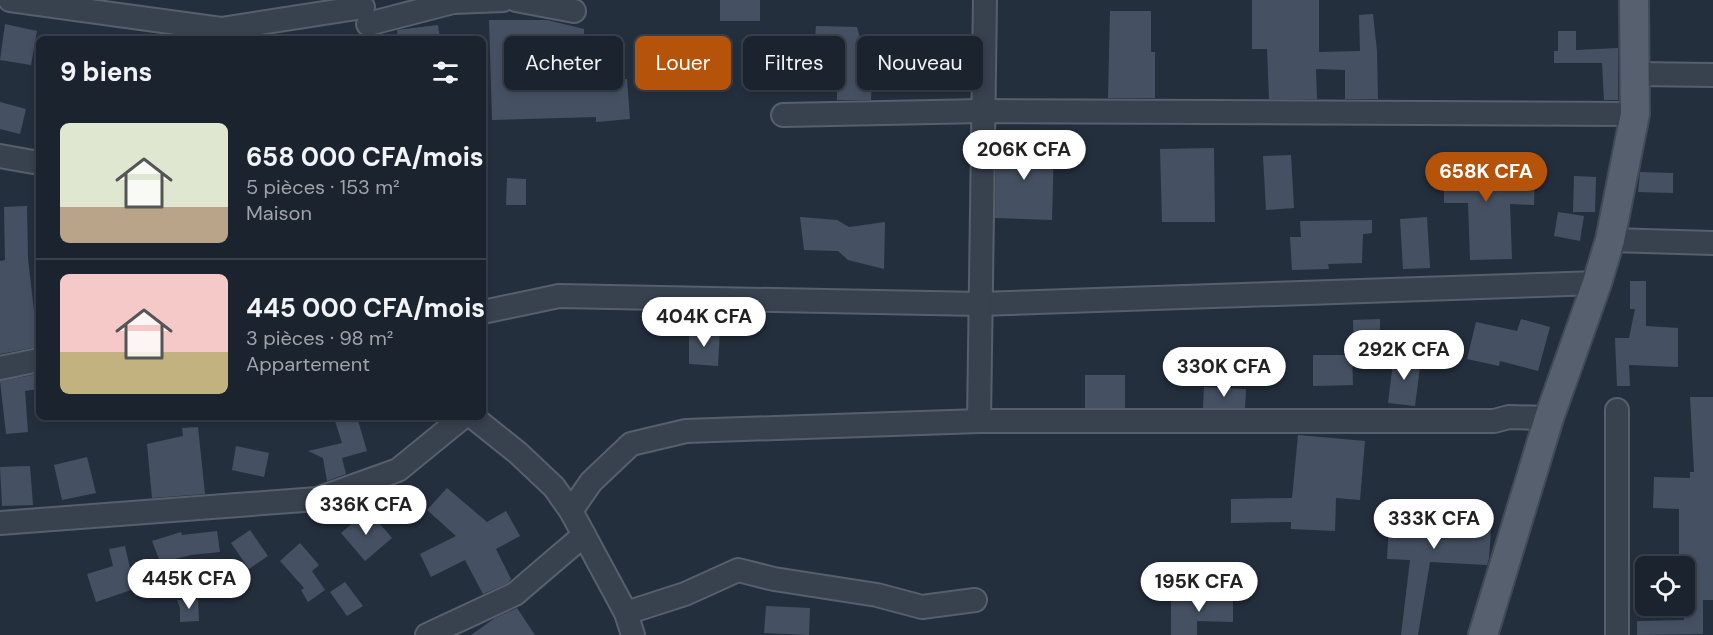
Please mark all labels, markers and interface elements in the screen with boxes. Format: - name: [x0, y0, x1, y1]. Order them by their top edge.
- chip: Acheter: [504, 36, 623, 90]
- chip: Louer: [635, 36, 731, 90]
- chip: Filtres: [743, 36, 845, 90]
- chip: Nouveau: [857, 36, 983, 90]
- text: 9 biens: [60, 55, 152, 89]
- icon: filters: [429, 56, 462, 89]
- pin: 206K CFA: [962, 130, 1086, 181]
- text: 206K CFA: [977, 136, 1071, 162]
- text: 658 000 CFA/mois: [246, 140, 484, 174]
- icon: home: [108, 147, 180, 219]
- pin: 658K CFA: [1424, 152, 1548, 203]
- text: 658K CFA: [1439, 158, 1533, 184]
- text: 5 pièces · 153 m²: [246, 174, 400, 200]
- text: Maison: [246, 200, 312, 226]
- text: 445 000 CFA/mois: [246, 291, 485, 325]
- pin: 404K CFA: [642, 297, 766, 348]
- icon: home: [108, 298, 180, 370]
- text: 404K CFA: [656, 303, 752, 329]
- text: 3 pièces · 98 m²: [246, 325, 393, 351]
- pin: 292K CFA: [1342, 330, 1466, 381]
- text: 292K CFA: [1358, 336, 1450, 362]
- pin: 330K CFA: [1162, 347, 1286, 398]
- text: Appartement: [246, 351, 370, 377]
- text: 330K CFA: [1177, 353, 1271, 379]
- pin: 336K CFA: [304, 485, 428, 536]
- text: 336K CFA: [319, 491, 413, 517]
- pin: 333K CFA: [1372, 499, 1496, 550]
- text: 333K CFA: [1388, 505, 1480, 531]
- map controls: [1635, 556, 1695, 616]
- button: locate: [1635, 556, 1695, 616]
- pin: 445K CFA: [127, 559, 251, 610]
- pin: 195K CFA: [1137, 562, 1261, 613]
- text: 445K CFA: [142, 565, 236, 591]
- text: 195K CFA: [1155, 568, 1243, 594]

